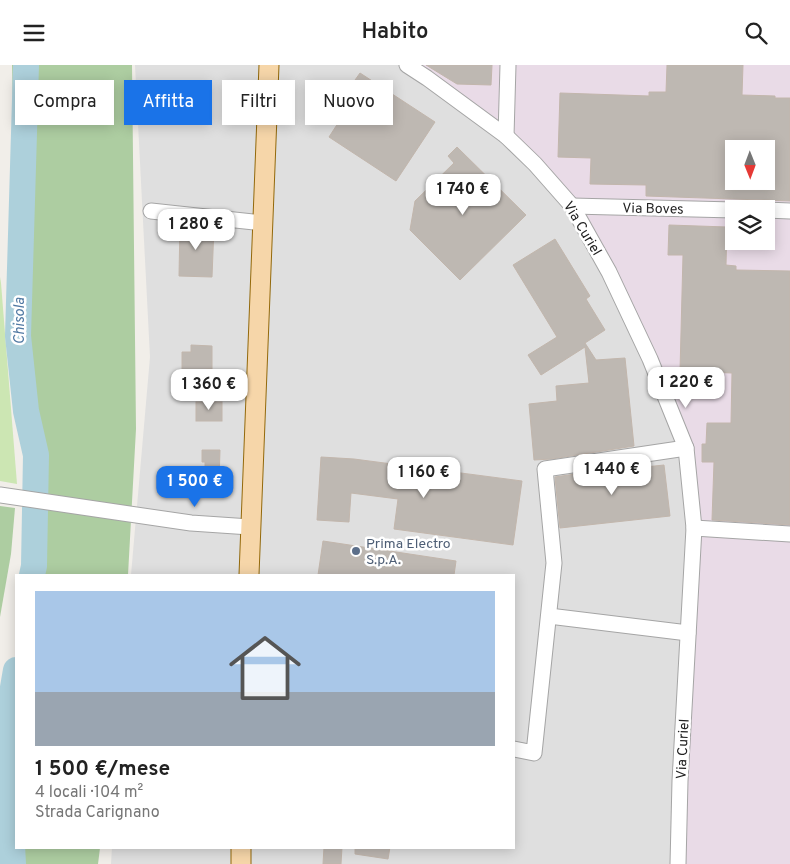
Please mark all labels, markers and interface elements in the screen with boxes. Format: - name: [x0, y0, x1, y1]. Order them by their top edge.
- icon: menu: [20, 19, 48, 47]
- text: Habito: [362, 19, 428, 46]
- icon: search: [742, 19, 770, 47]
- chip: Compra: [15, 80, 114, 125]
- chip: Affitta: [124, 80, 212, 125]
- chip: Filtri: [222, 80, 295, 125]
- chip: Nuovo: [305, 80, 393, 125]
- north arrow: [725, 140, 775, 190]
- map controls: [725, 140, 775, 250]
- pin: 1 740 €: [417, 173, 509, 216]
- text: 1 740 €: [437, 180, 489, 200]
- street label: Via Curiel: [559, 198, 605, 259]
- street label: Via Boves: [622, 200, 684, 219]
- button: layers: [725, 200, 775, 250]
- pin: 1 280 €: [150, 209, 242, 251]
- text: 1 280 €: [169, 215, 223, 235]
- water label: Chisola: [11, 297, 30, 345]
- pin: 1 220 €: [640, 367, 732, 409]
- pin: 1 360 €: [163, 369, 255, 411]
- text: 1 220 €: [659, 373, 713, 393]
- text: 1 360 €: [182, 375, 236, 395]
- pin: 1 440 €: [566, 453, 658, 496]
- pin: 1 160 €: [378, 457, 470, 499]
- text: 1 440 €: [584, 460, 640, 480]
- text: 1 160 €: [398, 463, 450, 483]
- pin: 1 500 €: [149, 465, 241, 508]
- text: 1 500 €: [167, 472, 223, 492]
- place label: Prima Electro S.p.A.: [366, 536, 451, 569]
- marker: Prima Electro S.p.A.: [350, 545, 362, 557]
- icon: home: [220, 623, 310, 713]
- street label: Via Curiel: [673, 718, 694, 780]
- text: 1 500 €/mese: [35, 756, 170, 783]
- text: 4 locali · 104 m²: [35, 783, 143, 803]
- text: Strada Carignano: [35, 803, 160, 823]

